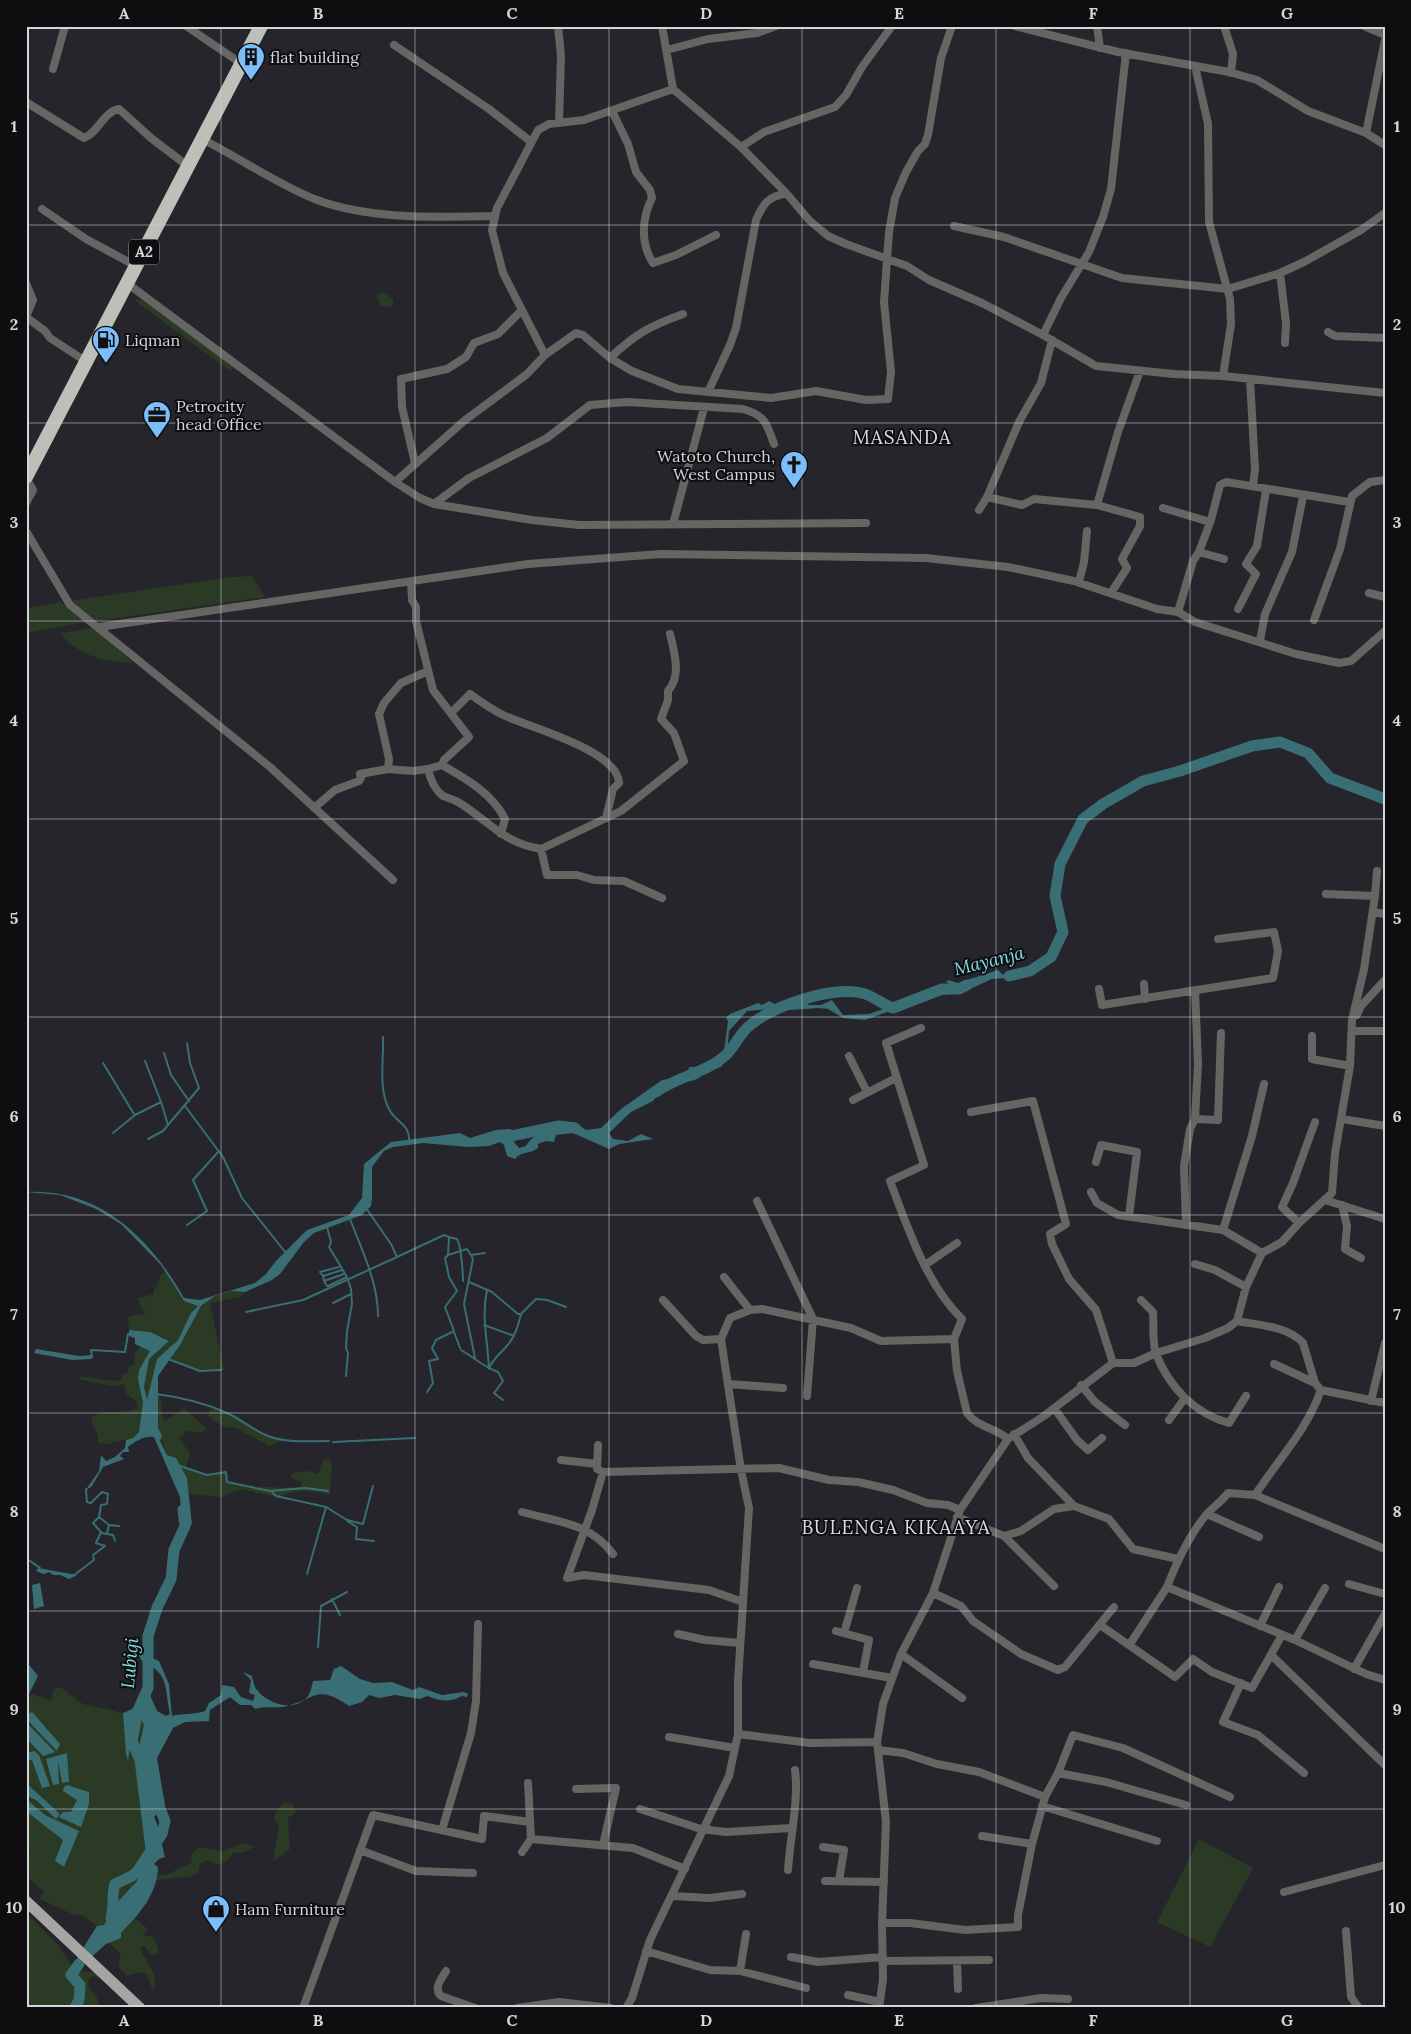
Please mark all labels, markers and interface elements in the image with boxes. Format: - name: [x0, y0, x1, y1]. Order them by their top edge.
- text: A: [119, 3, 130, 23]
- text: B: [313, 3, 324, 23]
- text: C: [506, 3, 518, 23]
- text: D: [700, 3, 712, 23]
- text: E: [894, 3, 904, 23]
- text: F: [1088, 3, 1098, 23]
- text: G: [1281, 3, 1293, 23]
- building icon: flat building: [236, 42, 266, 81]
- place label: flat building: [270, 47, 360, 67]
- text: 1: [11, 116, 17, 136]
- text: 1: [1394, 116, 1400, 136]
- road number: A2: [129, 240, 159, 264]
- text: 2: [10, 314, 18, 334]
- text: 2: [1393, 314, 1401, 334]
- fuel station icon: Liqman: [91, 325, 121, 364]
- place label: Liqman: [125, 330, 181, 350]
- place label: Petrocity head Office: [176, 396, 262, 434]
- office icon: Petrocity head Office: [142, 400, 172, 439]
- district label: MASANDA: [852, 425, 952, 449]
- place label: Watoto Church, West Campus: [657, 446, 775, 484]
- church icon: Watoto Church, West Campus: [779, 450, 809, 489]
- text: 3: [10, 512, 19, 532]
- text: 3: [1393, 512, 1402, 532]
- text: 4: [10, 710, 19, 730]
- text: 4: [1393, 710, 1402, 730]
- text: 5: [10, 908, 19, 928]
- text: 5: [1393, 908, 1402, 928]
- water label: Mayanja: [951, 941, 1026, 980]
- text: 6: [9, 1106, 19, 1126]
- text: 6: [1392, 1106, 1402, 1126]
- text: 7: [10, 1304, 18, 1324]
- text: 7: [1393, 1304, 1401, 1324]
- text: 8: [9, 1501, 19, 1521]
- text: 8: [1392, 1501, 1402, 1521]
- district label: BULENGA KIKAAYA: [801, 1515, 991, 1539]
- water label: Lubigi: [116, 1636, 143, 1689]
- text: 9: [9, 1699, 19, 1719]
- text: 9: [1392, 1699, 1402, 1719]
- shop icon: Ham Furniture: [201, 1894, 231, 1933]
- text: 10: [6, 1897, 22, 1917]
- text: 10: [1389, 1897, 1405, 1917]
- place label: Ham Furniture: [235, 1899, 345, 1919]
- text: A: [119, 2010, 130, 2030]
- text: B: [313, 2010, 324, 2030]
- text: C: [506, 2010, 518, 2030]
- text: D: [700, 2010, 712, 2030]
- text: E: [894, 2010, 904, 2030]
- text: F: [1088, 2010, 1098, 2030]
- text: G: [1281, 2010, 1293, 2030]

